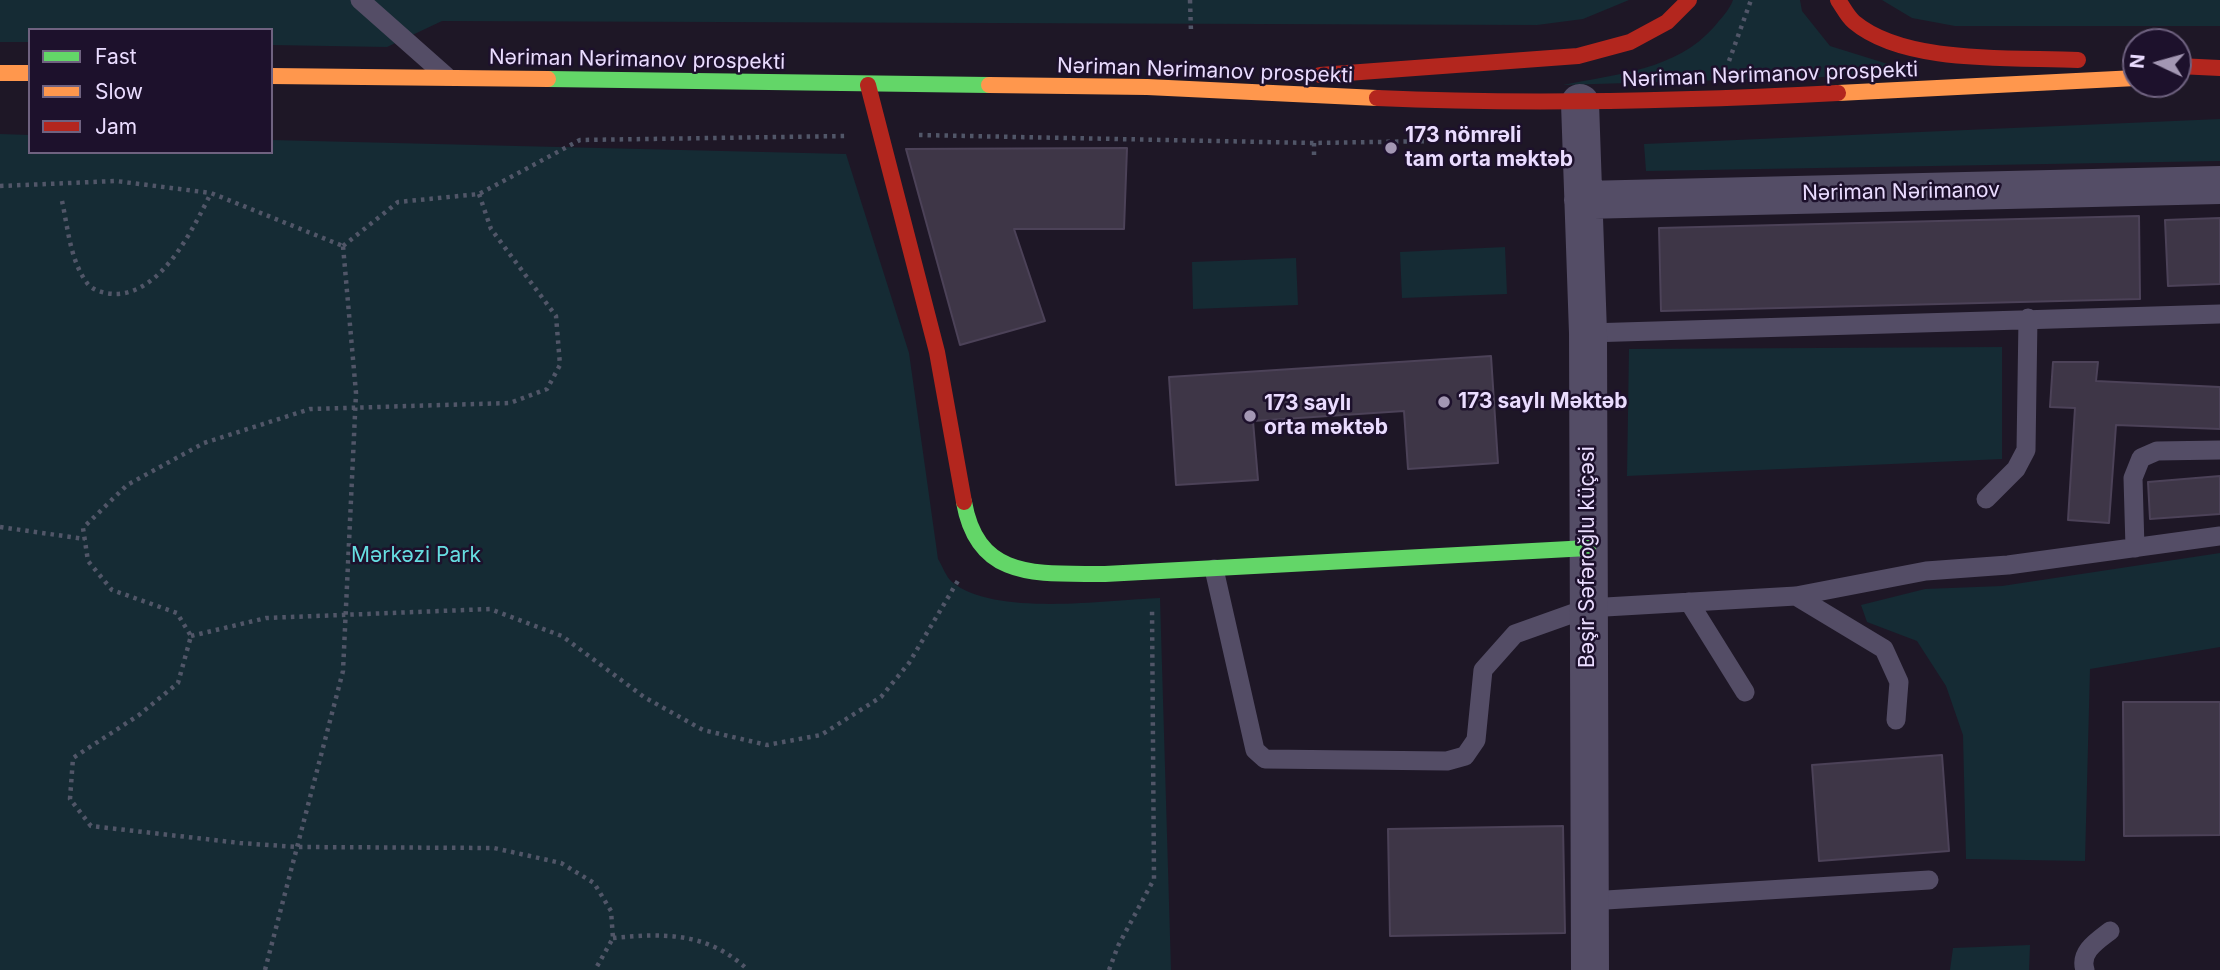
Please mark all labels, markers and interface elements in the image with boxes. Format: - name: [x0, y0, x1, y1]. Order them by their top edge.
- legend: [28, 28, 273, 154]
- north arrow: [2122, 28, 2192, 98]
- text: Fast: [95, 44, 137, 69]
- street label: Nəriman Nərimanov prospekti: [489, 45, 785, 75]
- street label: Nəriman Nərimanov prospekti: [1056, 53, 1354, 89]
- text: N: [2125, 53, 2150, 70]
- street label: Nəriman Nərimanov prospekti: [1621, 57, 1919, 93]
- text: Slow: [95, 79, 143, 104]
- text: Jam: [95, 114, 137, 139]
- place label: 173 nömrəli tam orta məktəb: [1405, 123, 1573, 173]
- marker: 173 nömrəli tam orta məktəb: [1383, 140, 1399, 156]
- street label: Nəriman Nərimanov: [1802, 178, 2000, 206]
- place label: 173 saylı Məktəb: [1458, 389, 1628, 415]
- place label: 173 saylı orta məktəb: [1264, 391, 1388, 441]
- marker: 173 saylı Məktəb: [1436, 394, 1452, 410]
- marker: 173 saylı orta məktəb: [1242, 408, 1258, 424]
- street label: Bəşir Səfəroğlu küçəsi: [1575, 446, 1601, 668]
- park label: Mərkəzi Park: [351, 543, 481, 569]

